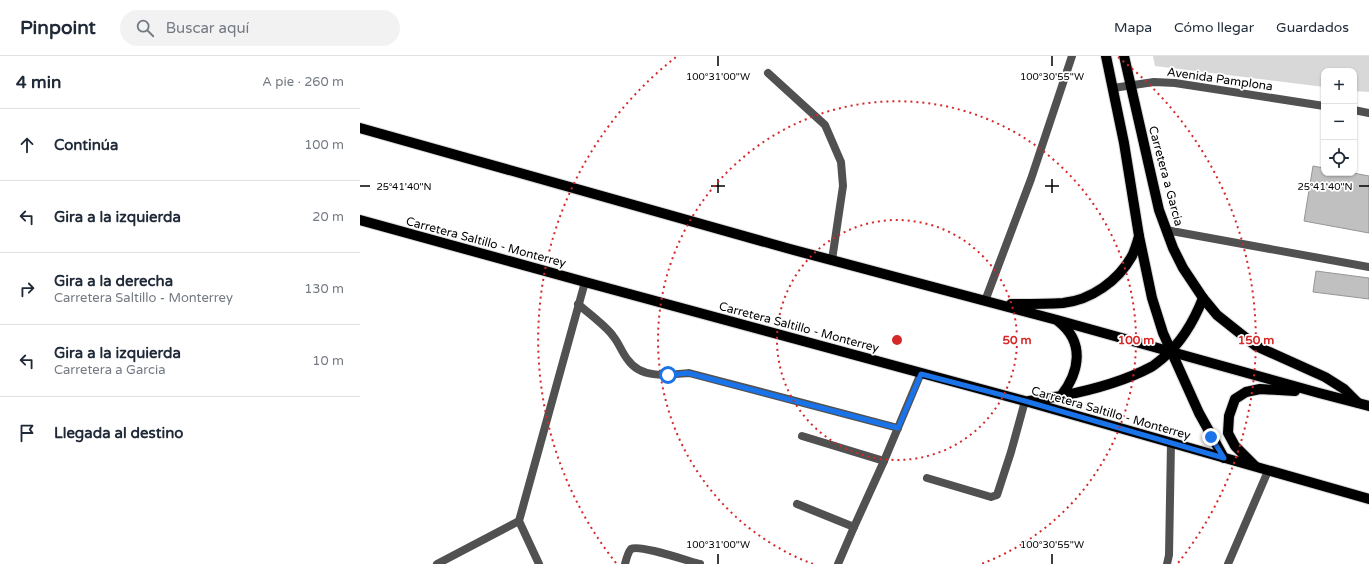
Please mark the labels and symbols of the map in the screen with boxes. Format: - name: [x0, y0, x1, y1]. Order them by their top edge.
- street label: Avenida Pamplona: [1166, 65, 1274, 93]
- text: 100°31'00"W: [686, 71, 750, 83]
- text: 100°30'55"W: [1020, 71, 1084, 83]
- street label: Carretera a Garcia: [1146, 124, 1186, 228]
- text: 25°41'40"N: [376, 181, 432, 193]
- text: 25°41'40"N: [1297, 181, 1353, 193]
- street label: Carretera Saltillo - Monterrey: [404, 214, 568, 270]
- street label: Carretera Saltillo - Monterrey: [717, 299, 881, 355]
- centre of rings: [890, 333, 904, 347]
- text: 50 m: [1002, 333, 1032, 347]
- text: 100 m: [1118, 333, 1154, 347]
- text: 150 m: [1238, 333, 1274, 347]
- route start: [659, 366, 677, 384]
- street label: Carretera Saltillo - Monterrey: [1030, 384, 1193, 443]
- route end: [1202, 428, 1220, 446]
- text: 100°31'00"W: [686, 539, 750, 551]
- text: 100°30'55"W: [1020, 539, 1084, 551]

